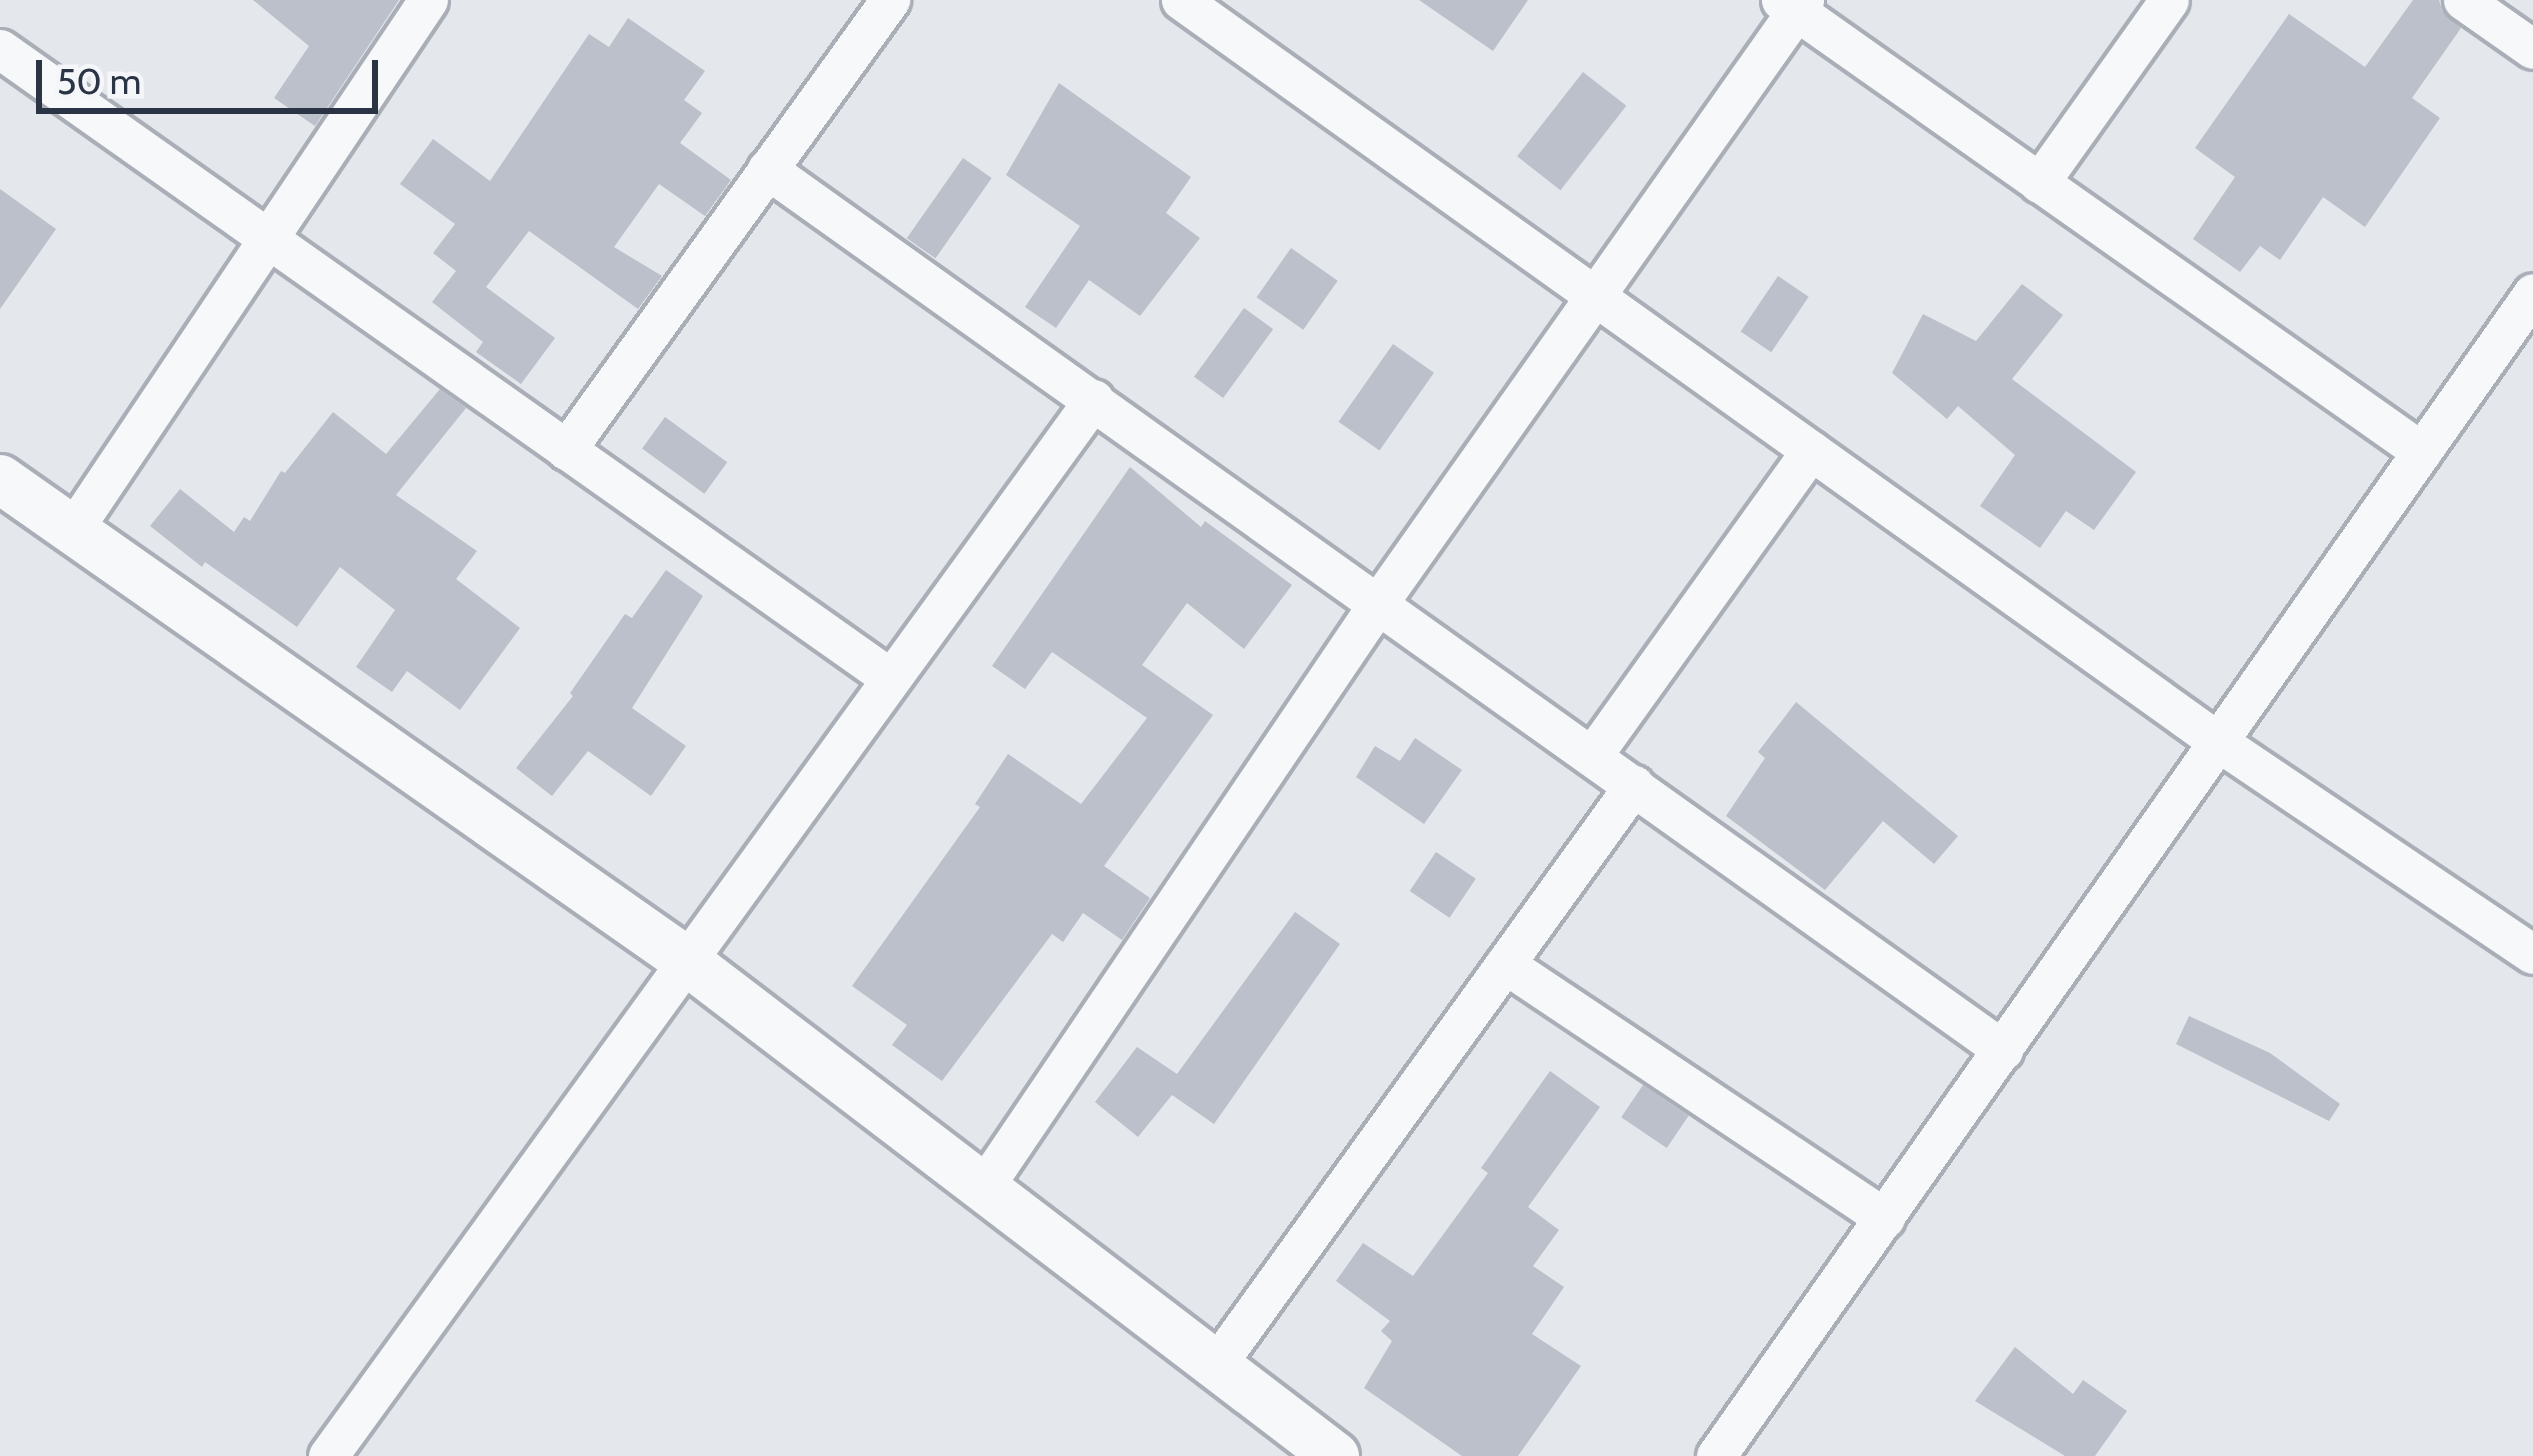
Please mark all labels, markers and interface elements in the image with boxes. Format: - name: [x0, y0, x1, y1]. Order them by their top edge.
- scale bar: [42, 36, 384, 110]
- text: 50 m: [57, 59, 141, 103]

